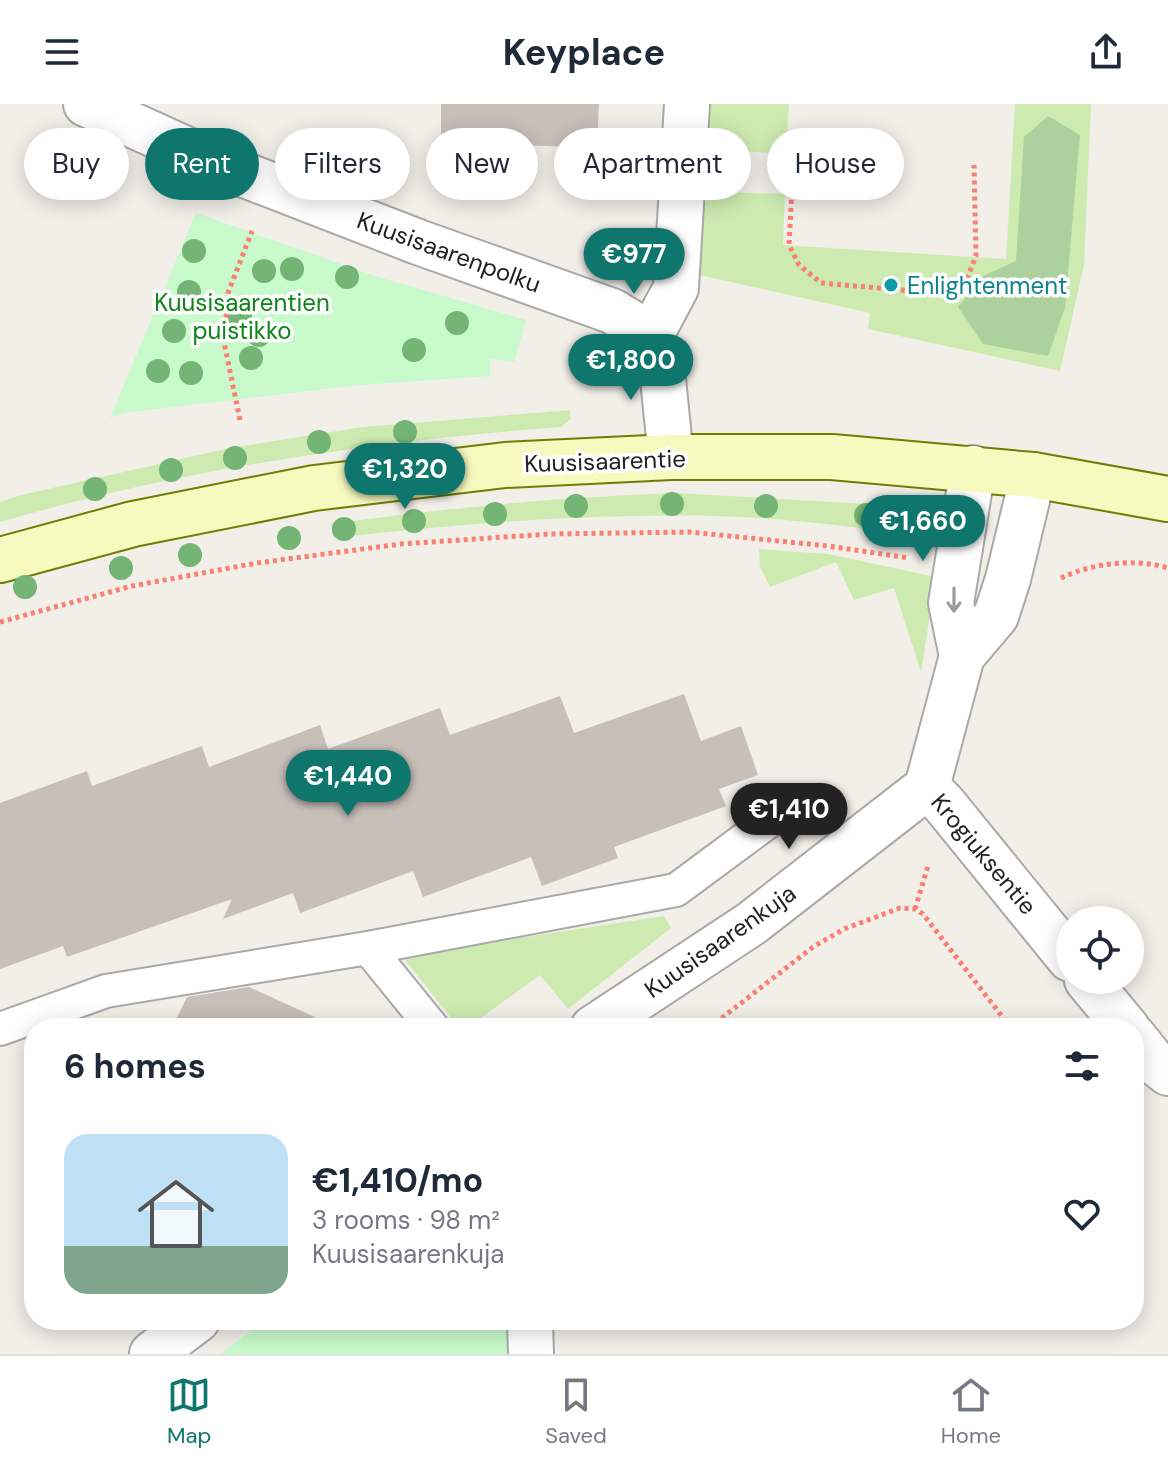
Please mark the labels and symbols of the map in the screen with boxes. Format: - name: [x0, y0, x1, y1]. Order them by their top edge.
- street label: Kuusisaarenpolku: [353, 204, 545, 300]
- pin: €977: [587, 228, 681, 296]
- place label: Enlightenment: [907, 270, 1067, 301]
- marker: Enlightenment: [882, 276, 900, 294]
- park label: Kuusisaarentien puistikko: [154, 287, 330, 346]
- pin: €1,800: [566, 334, 696, 402]
- pin: €1,320: [340, 443, 470, 511]
- street label: Kuusisaarentie: [524, 443, 686, 479]
- pin: €1,660: [858, 495, 988, 563]
- one-way arrow: [946, 587, 962, 613]
- pin: €1,440: [283, 750, 413, 818]
- pin: €1,410: [724, 783, 854, 851]
- street label: Krogiuksentie: [924, 787, 1044, 921]
- street label: Kuusisaarenkuja: [638, 877, 802, 1005]

